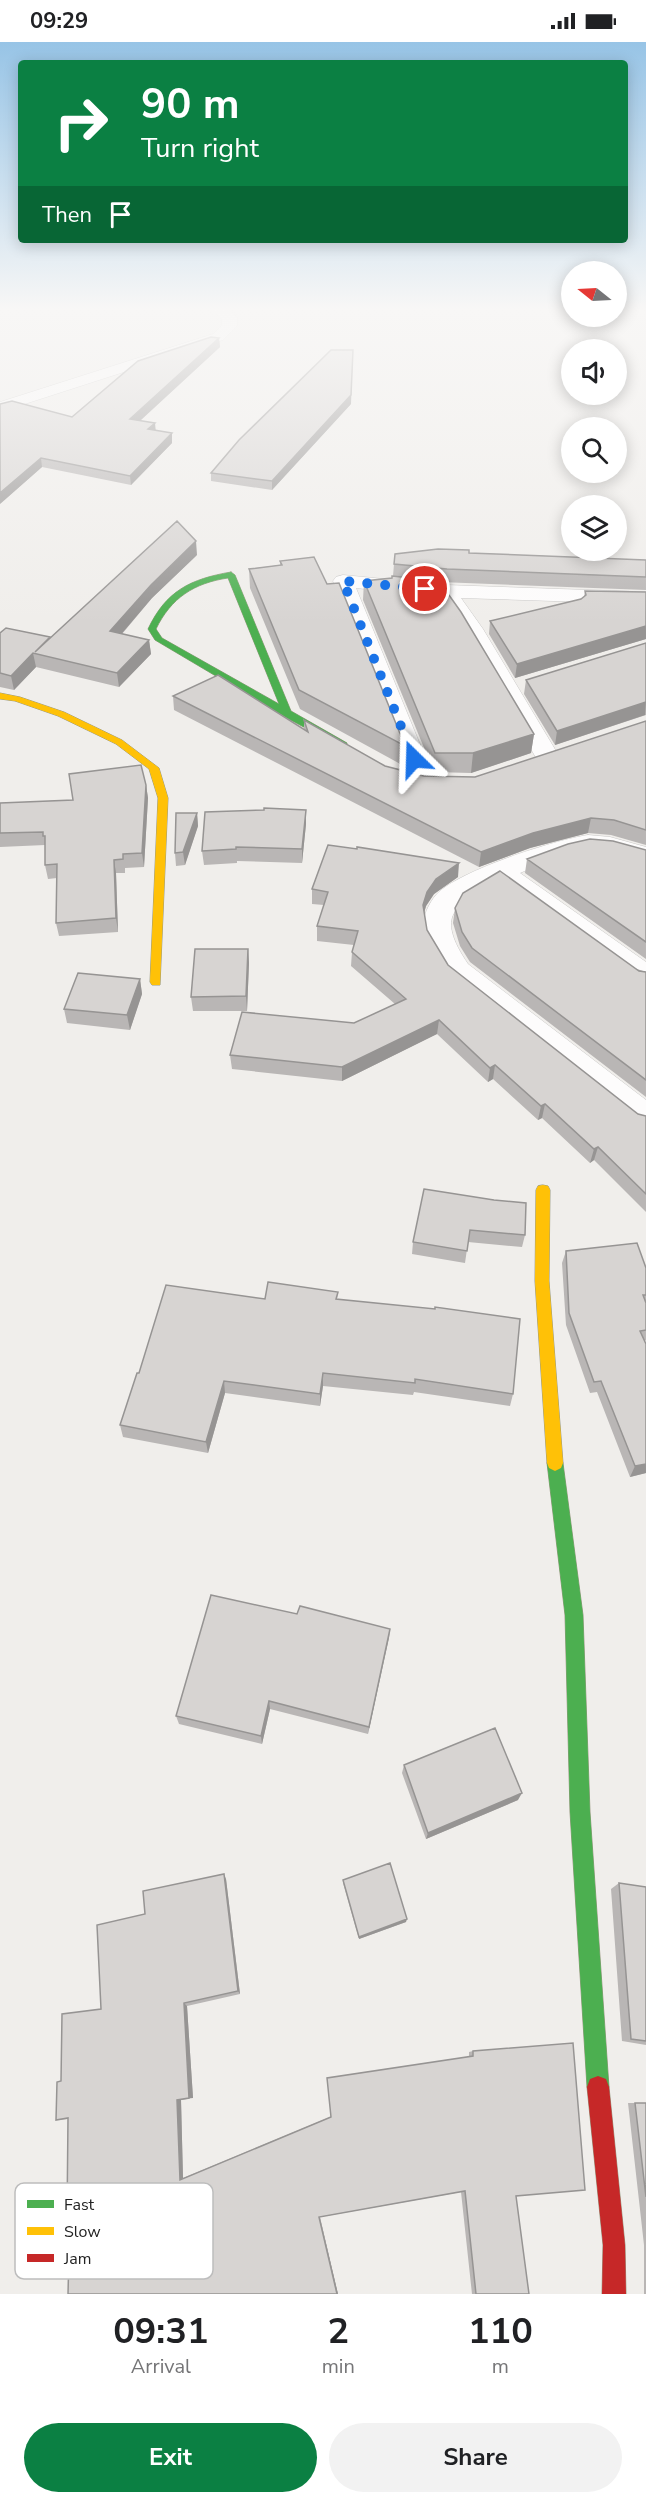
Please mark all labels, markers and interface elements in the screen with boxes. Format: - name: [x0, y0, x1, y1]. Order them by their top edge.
- text: 09:29: [30, 6, 88, 36]
- text: 90 m: [141, 76, 240, 133]
- icon: right: [42, 84, 120, 162]
- text: Turn right: [141, 130, 259, 167]
- icon: arrive: [104, 198, 137, 231]
- text: Then: [42, 200, 92, 230]
- north arrow: [561, 261, 627, 327]
- map controls: [561, 261, 627, 561]
- button: sound: [561, 339, 627, 405]
- button: search: [561, 417, 627, 483]
- button: layers: [561, 495, 627, 561]
- pin: [399, 563, 450, 614]
- icon: arrive: [408, 572, 441, 605]
- position arrow: [382, 727, 446, 791]
- legend: [15, 2183, 213, 2279]
- text: Fast: [64, 2194, 95, 2216]
- text: Slow: [64, 2221, 101, 2243]
- text: Jam: [63, 2248, 91, 2270]
- text: 09:31: [113, 2307, 209, 2356]
- text: 2: [327, 2307, 349, 2356]
- text: 110: [468, 2307, 533, 2356]
- text: Arrival: [131, 2353, 191, 2380]
- text: min: [322, 2353, 355, 2380]
- text: m: [492, 2353, 509, 2380]
- button: Exit: [24, 2423, 317, 2492]
- button: Share: [329, 2423, 622, 2492]

